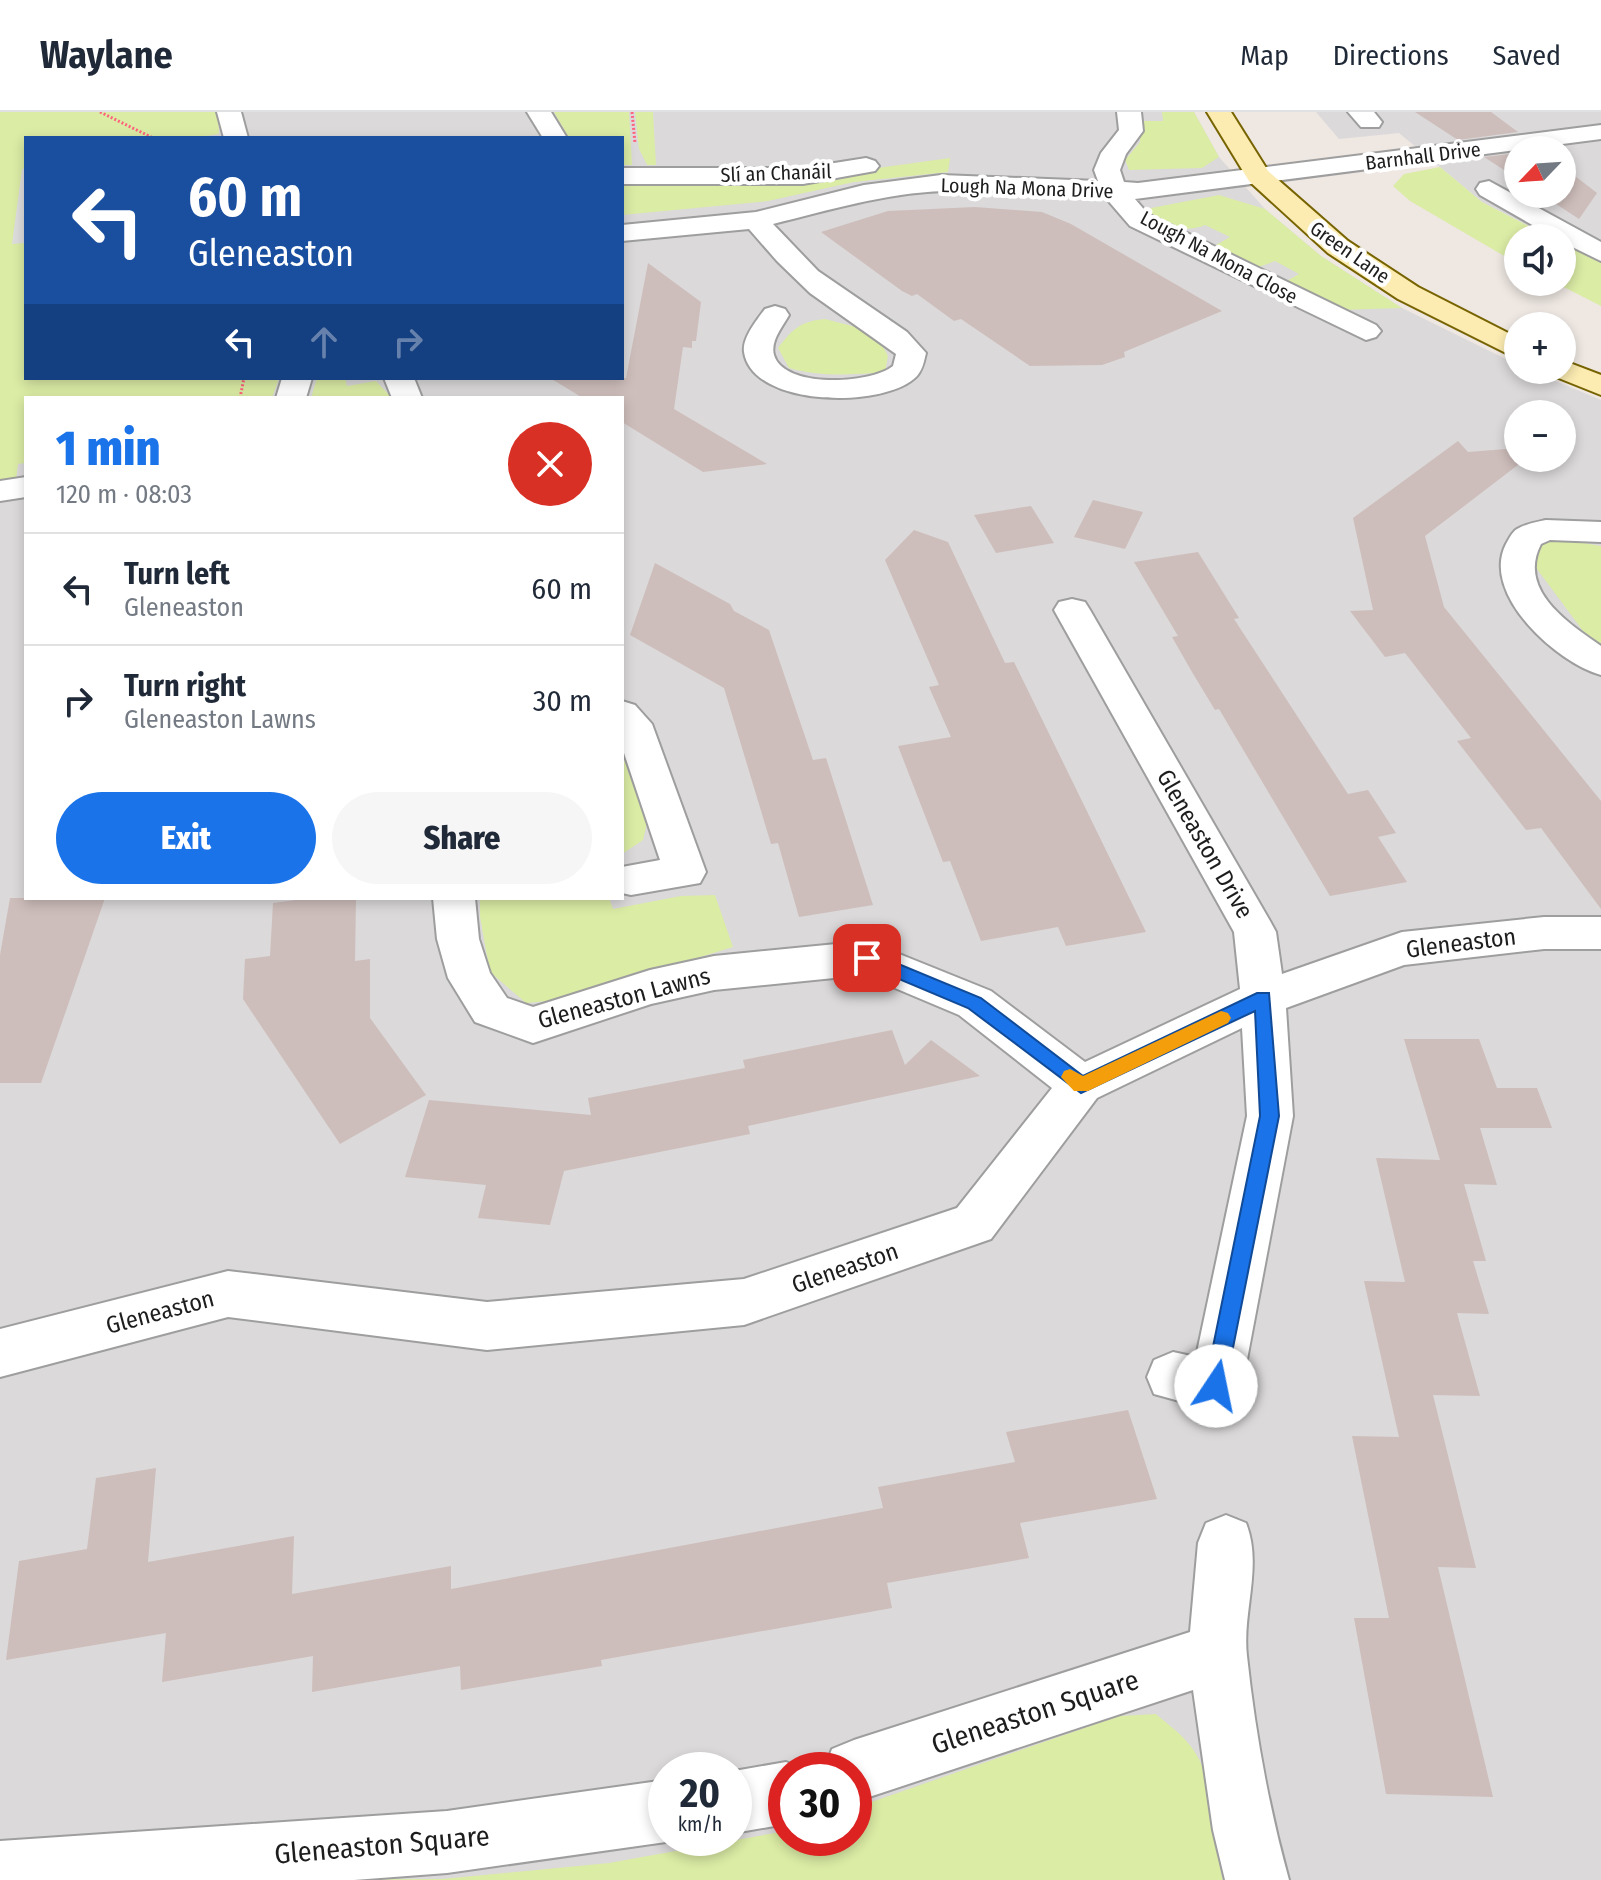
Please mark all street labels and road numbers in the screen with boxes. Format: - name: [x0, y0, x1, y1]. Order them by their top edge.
- street label: Barnhall Drive: [1364, 137, 1482, 175]
- street label: Slí an Chanáil: [720, 159, 832, 187]
- street label: Lough Na Mona Drive: [940, 173, 1114, 203]
- street label: Lough Na Mona Close: [1136, 205, 1302, 309]
- street label: Green Lane: [1306, 216, 1394, 288]
- street label: Gleneaston Drive: [1151, 765, 1259, 923]
- street label: Gleneaston: [1404, 922, 1518, 964]
- street label: Gleneaston Lawns: [535, 962, 713, 1034]
- street label: Gleneaston: [788, 1237, 902, 1299]
- street label: Gleneaston: [103, 1284, 217, 1340]
- street label: Gleneaston Square: [927, 1663, 1143, 1761]
- street label: Gleneaston Square: [273, 1819, 491, 1871]

